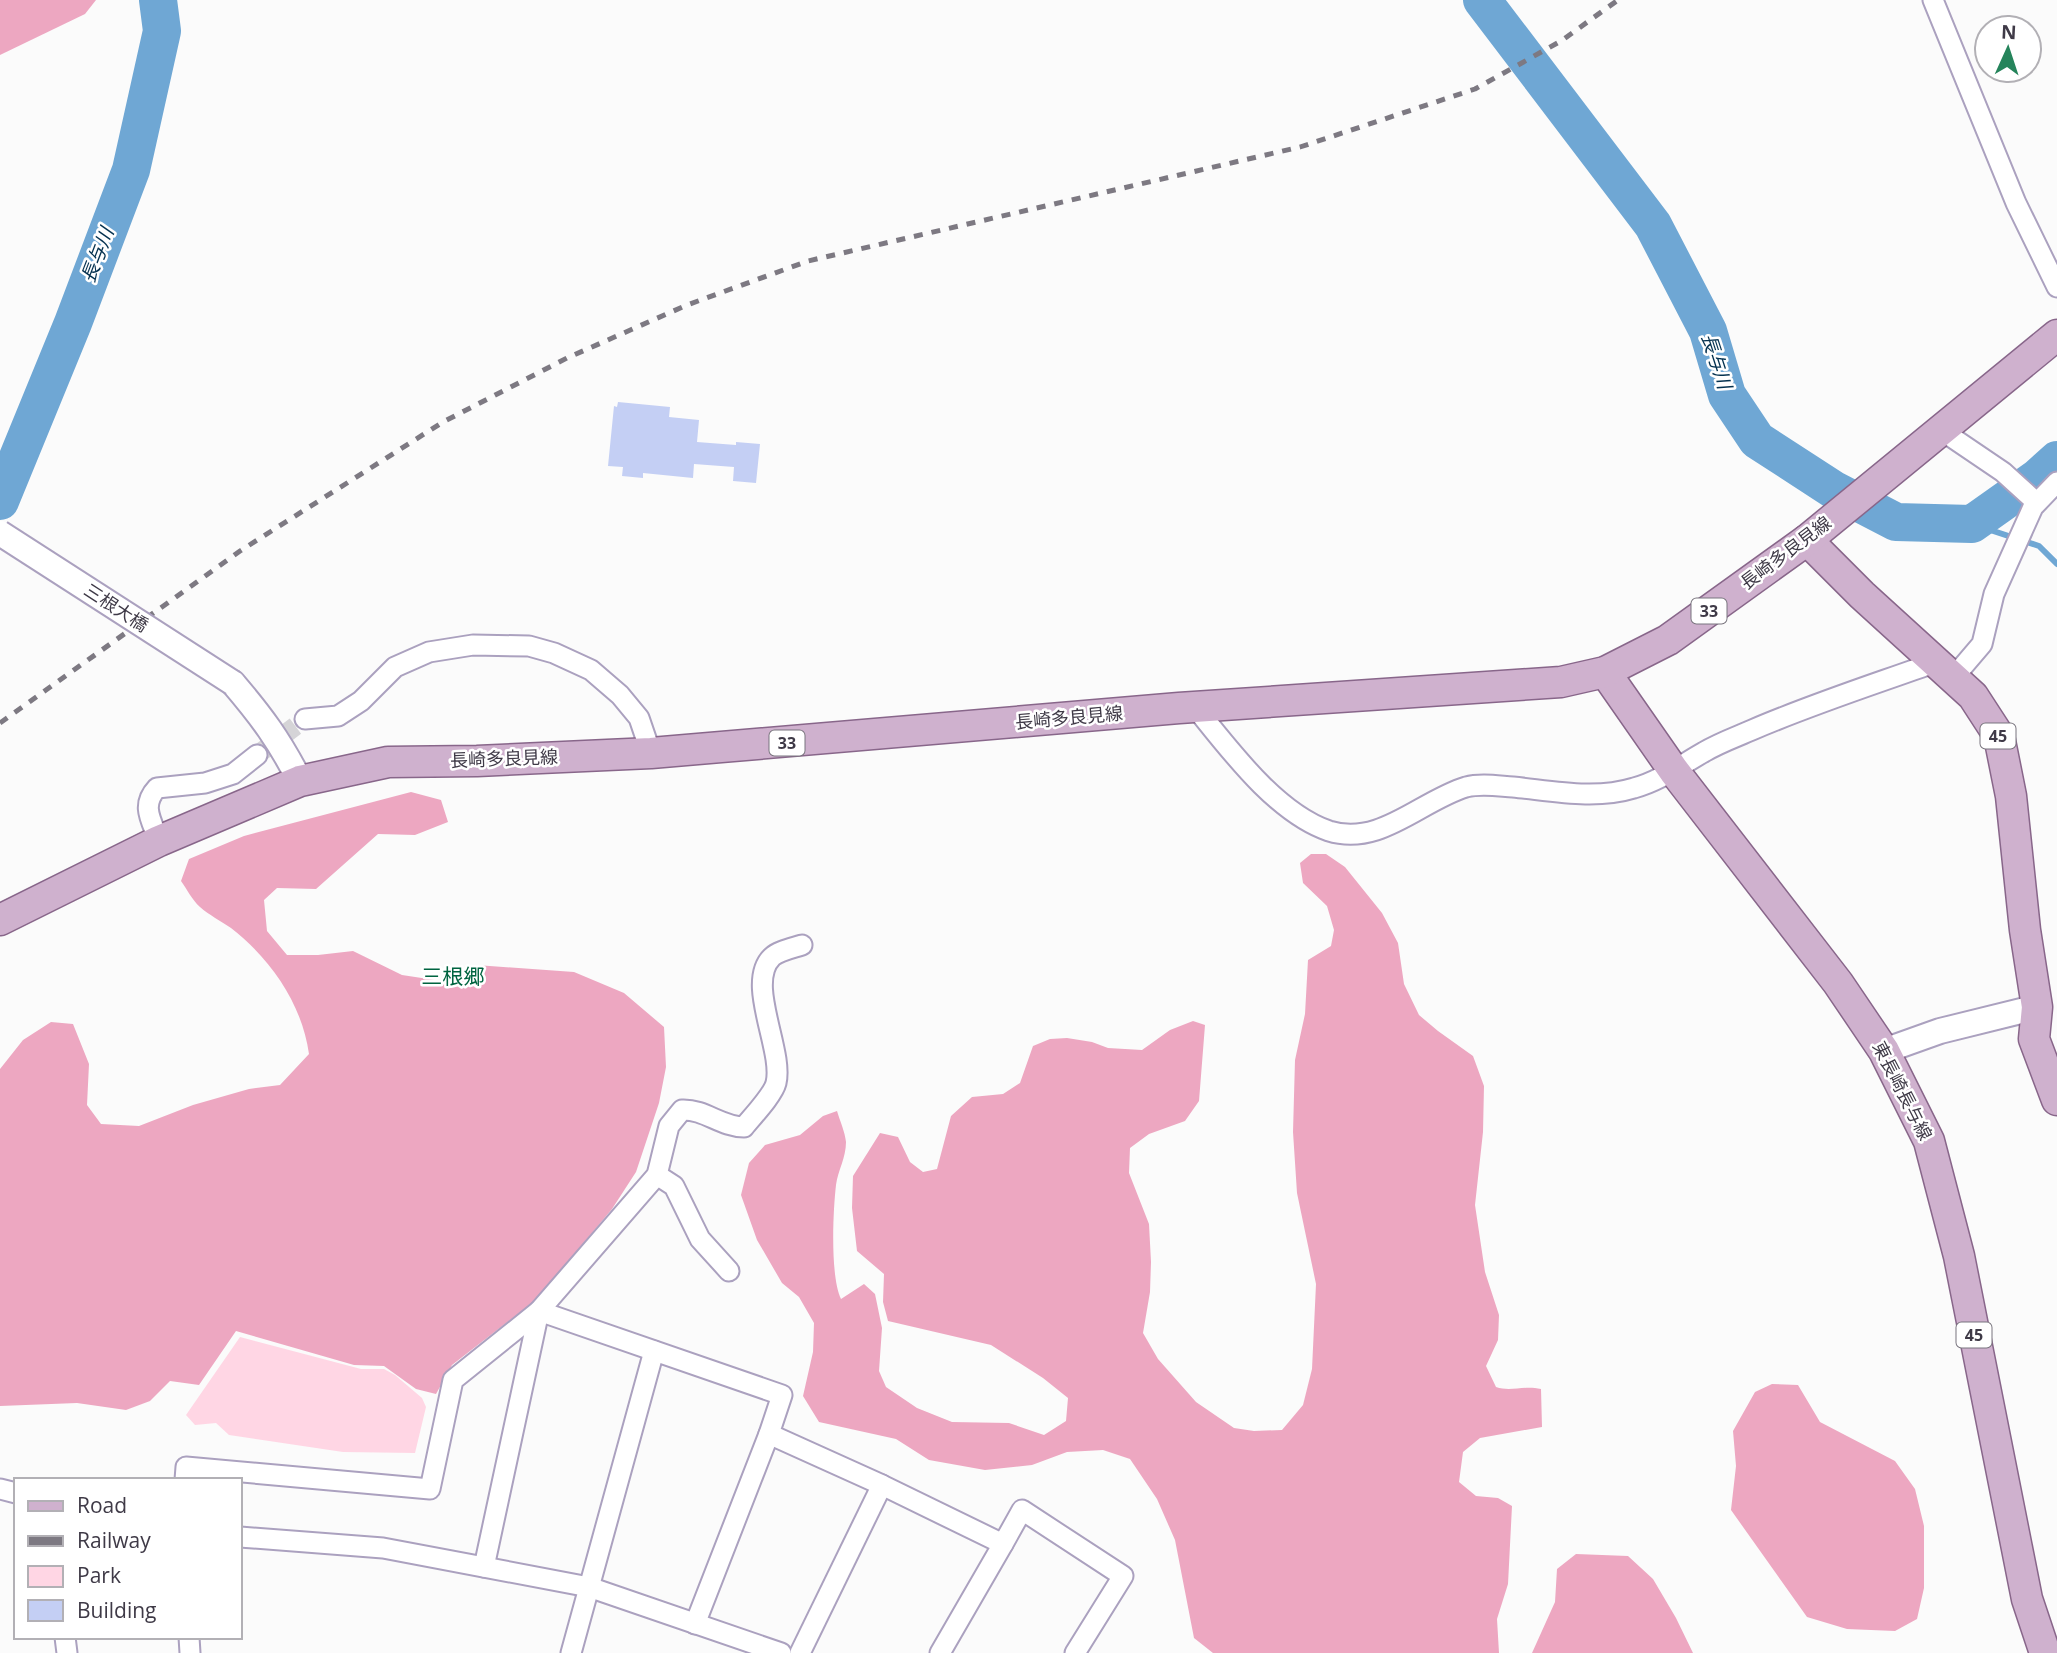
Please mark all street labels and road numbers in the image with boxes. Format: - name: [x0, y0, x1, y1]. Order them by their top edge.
- street label: 長崎多良見線: [1735, 510, 1836, 594]
- street label: 三根大橋: [80, 577, 153, 637]
- road number: 33: [1692, 598, 1726, 624]
- street label: 長崎多良見線: [1014, 700, 1124, 734]
- road number: 45: [1980, 723, 2016, 748]
- road number: 33: [770, 730, 804, 756]
- street label: 長崎多良見線: [450, 744, 558, 772]
- street label: 東長崎長与線: [1868, 1037, 1938, 1144]
- road number: 45: [1956, 1322, 1992, 1348]

